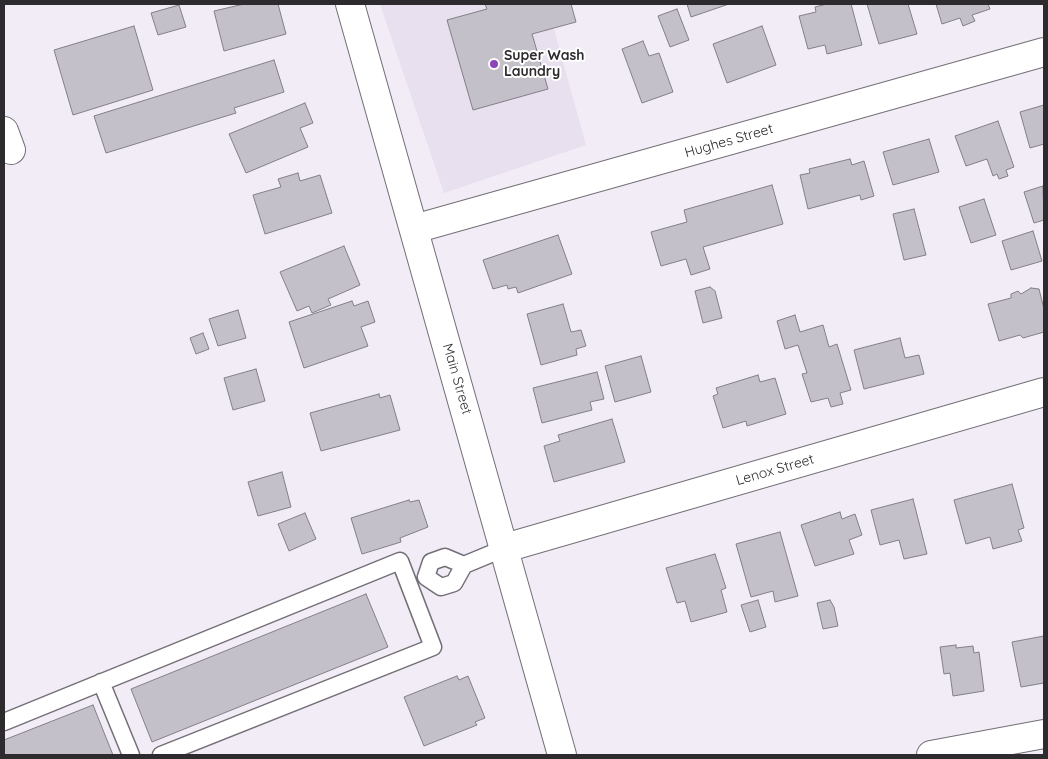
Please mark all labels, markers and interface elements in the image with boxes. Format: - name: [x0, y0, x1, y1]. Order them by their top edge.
- place label: Super Wash Laundry: [504, 48, 584, 80]
- marker: Super Wash Laundry: [488, 58, 500, 70]
- street label: Hughes Street: [683, 120, 775, 162]
- street label: Main Street: [439, 341, 475, 417]
- street label: Lenox Street: [734, 451, 816, 489]

